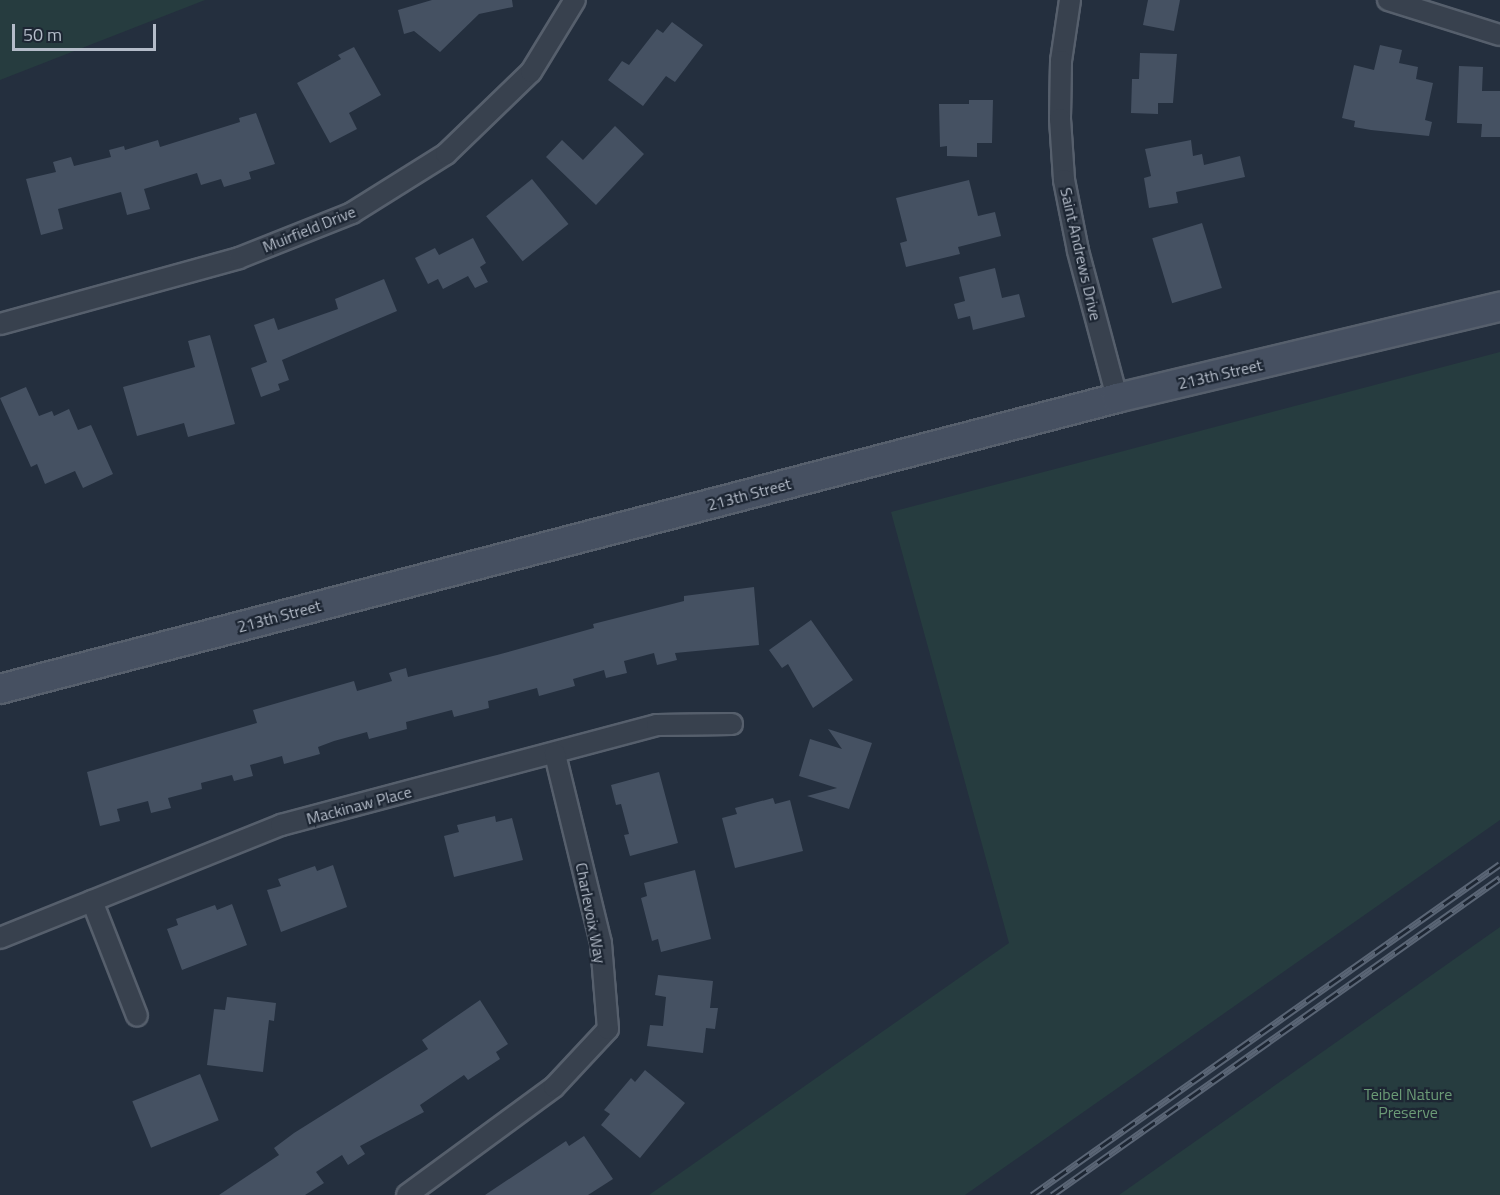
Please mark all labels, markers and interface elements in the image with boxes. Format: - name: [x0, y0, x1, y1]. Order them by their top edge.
- scale bar: [15, 12, 159, 50]
- text: 50 m: [23, 21, 62, 48]
- street label: Saint Andrews Drive: [1056, 186, 1106, 322]
- street label: Muirfield Drive: [260, 202, 358, 256]
- street label: 213th Street: [1176, 355, 1264, 393]
- street label: 213th Street: [705, 474, 793, 514]
- street label: 213th Street: [235, 596, 323, 636]
- street label: Mackinaw Place: [304, 782, 414, 828]
- street label: Charlevoix Way: [572, 861, 610, 965]
- park label: Teibel Nature Preserve: [1364, 1084, 1452, 1122]

